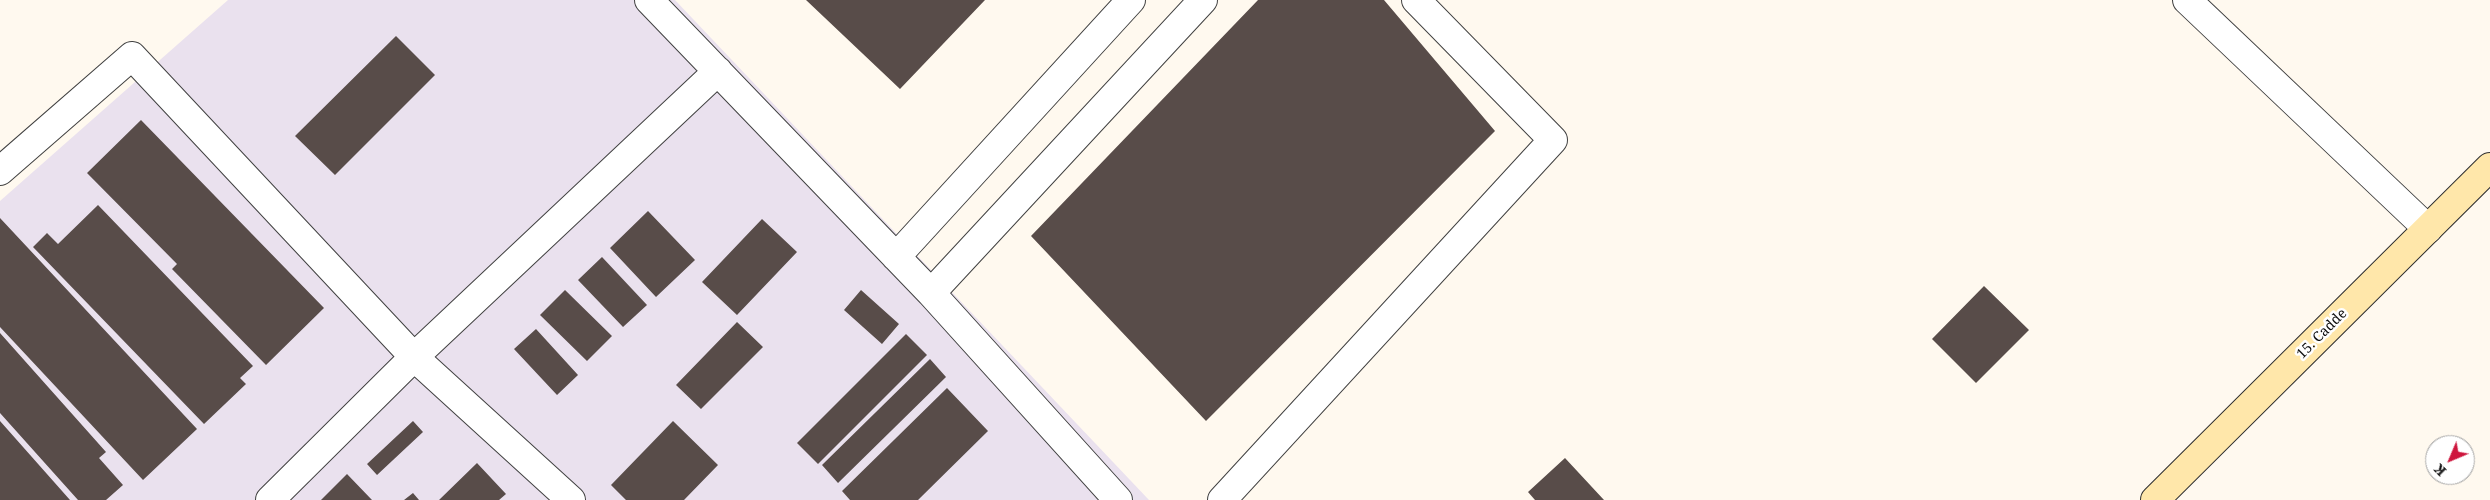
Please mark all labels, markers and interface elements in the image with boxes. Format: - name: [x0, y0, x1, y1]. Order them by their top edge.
- street label: 15. Cadde: [2293, 305, 2351, 363]
- north arrow: [2425, 435, 2475, 485]
- text: K: [2429, 460, 2450, 481]

